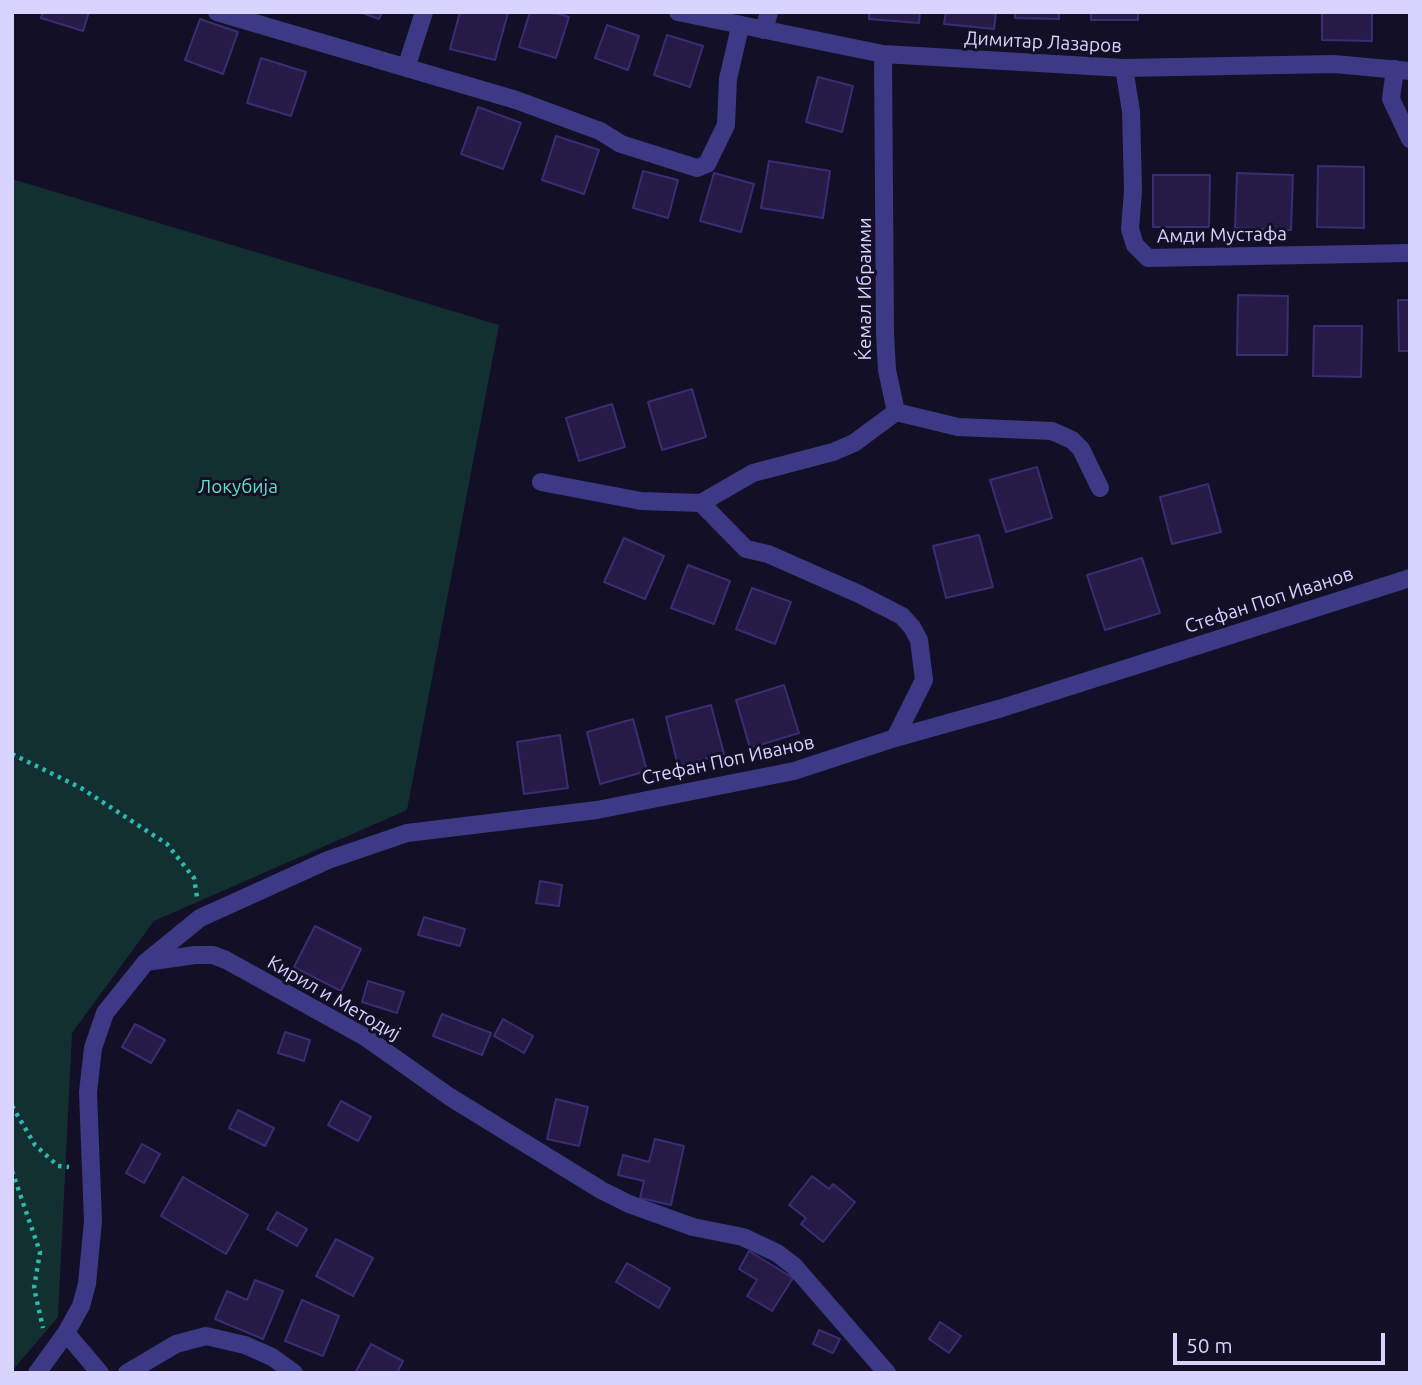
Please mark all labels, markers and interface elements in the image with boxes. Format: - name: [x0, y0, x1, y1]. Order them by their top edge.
- street label: Димитар Лазаров: [964, 26, 1122, 58]
- street label: Ќемал Ибраими: [854, 218, 876, 360]
- street label: Амди Мустафа: [1157, 222, 1287, 248]
- park label: Локубија: [198, 476, 278, 498]
- street label: Стефан Поп Иванов: [1182, 562, 1356, 638]
- street label: Стефан Поп Иванов: [640, 731, 816, 789]
- street label: Кирил и Методиј: [263, 951, 405, 1045]
- scale bar: [1177, 1318, 1389, 1362]
- text: 50 m: [1186, 1333, 1233, 1357]

